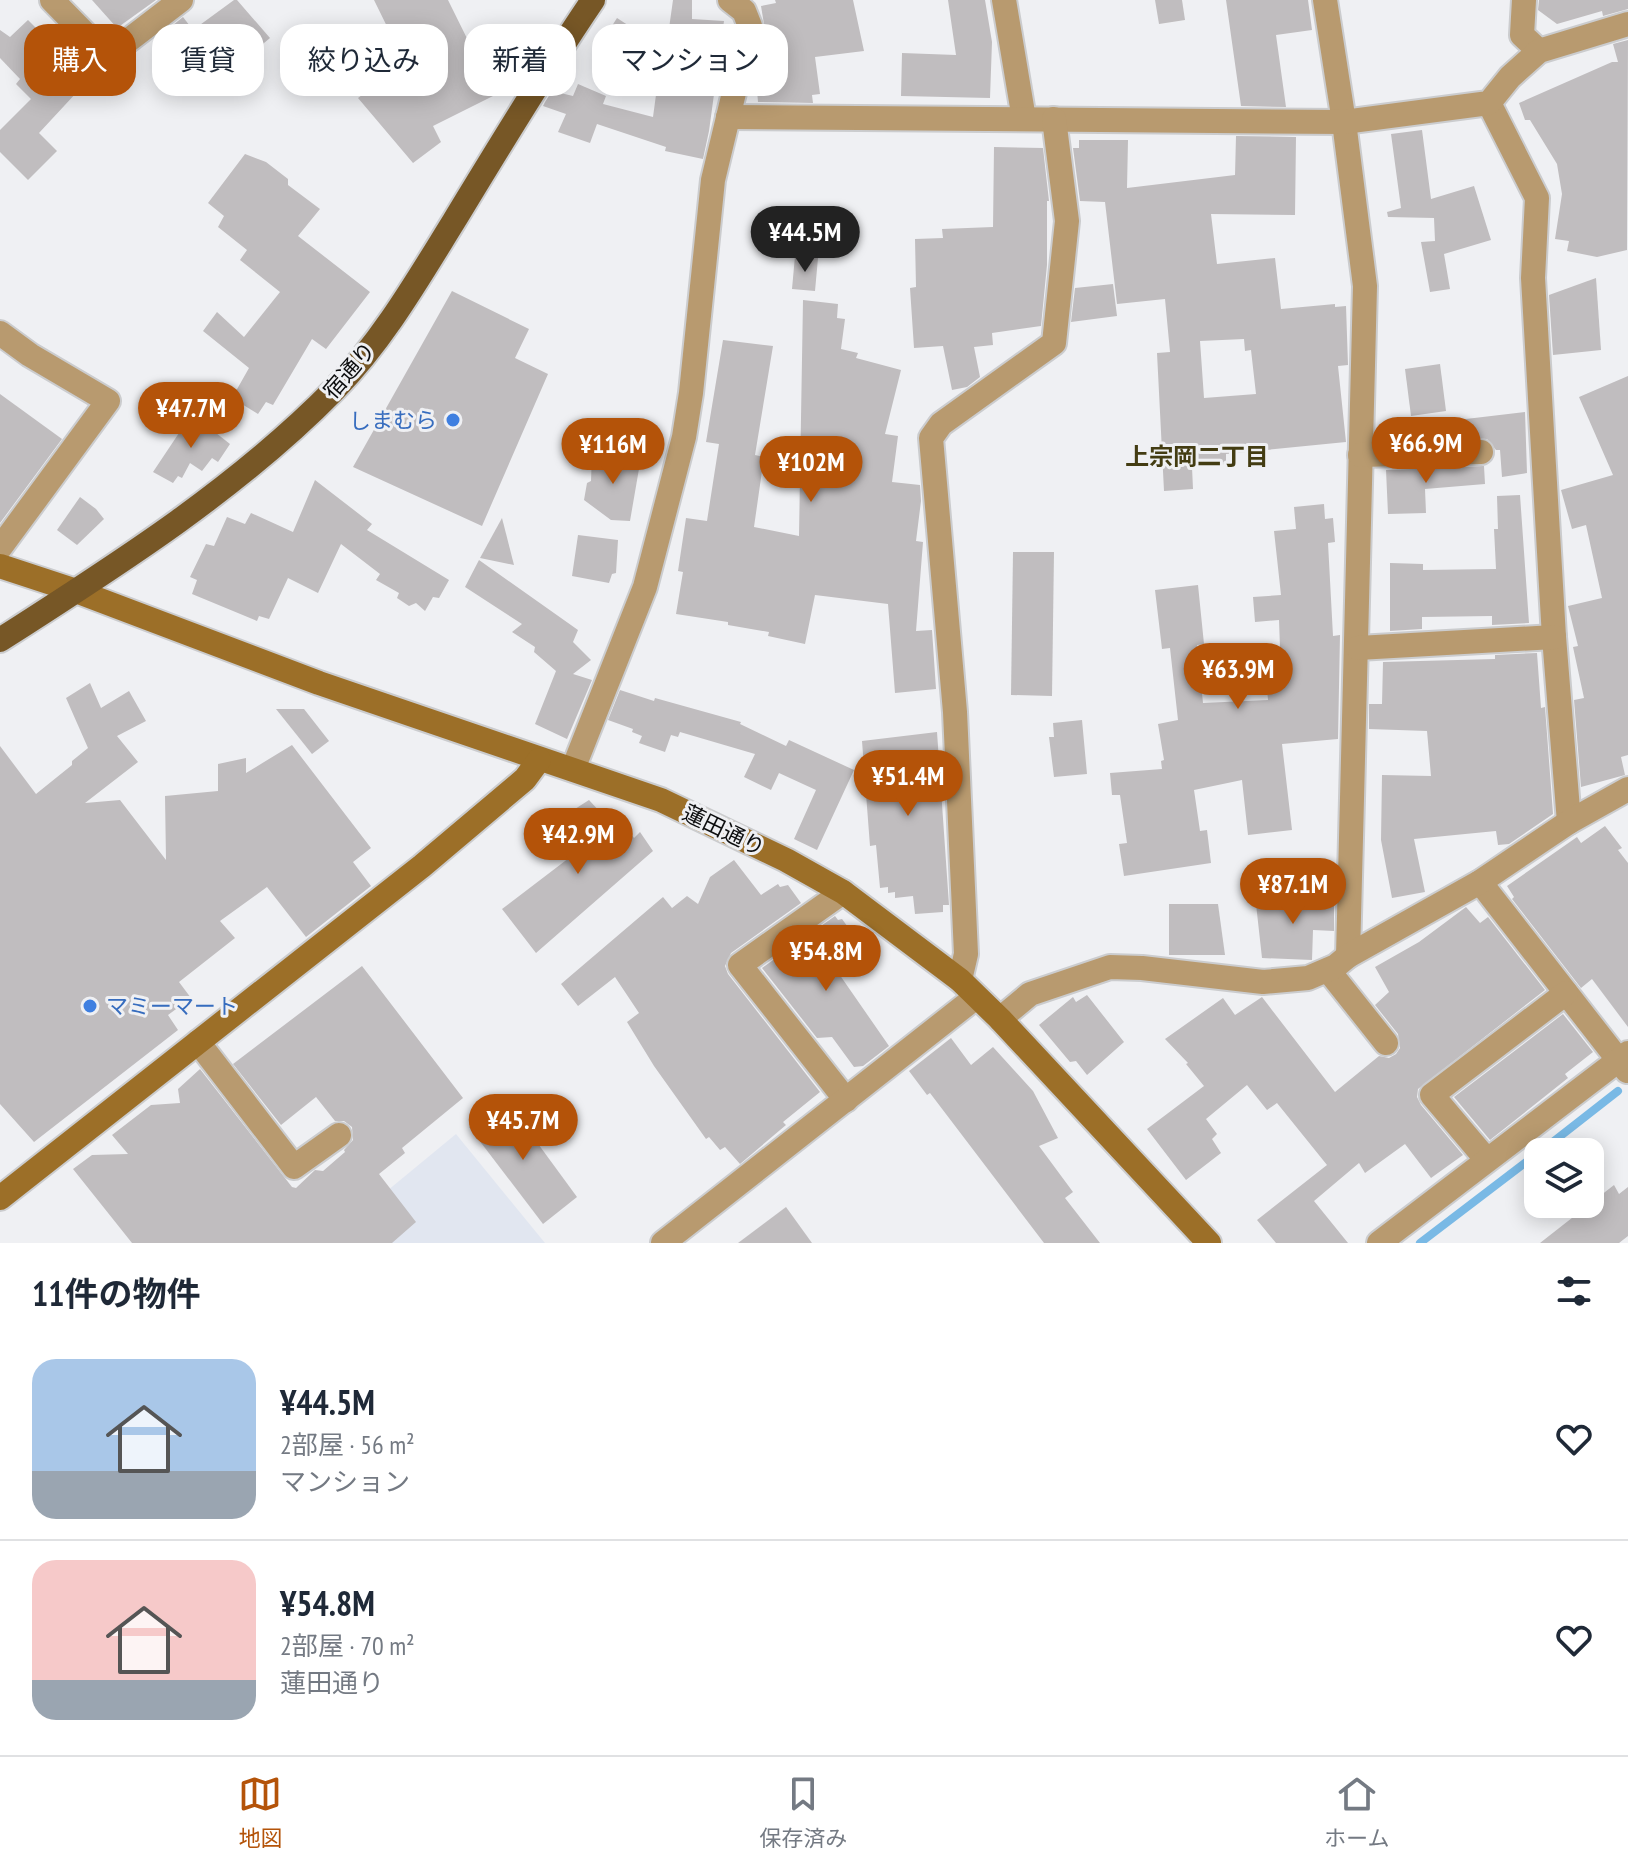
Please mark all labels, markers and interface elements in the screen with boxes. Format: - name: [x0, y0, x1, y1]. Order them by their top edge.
- chip: 購入: [24, 24, 136, 96]
- chip: 賃貸: [152, 24, 264, 96]
- chip: 絞り込み: [280, 24, 448, 96]
- chip: 新着: [464, 24, 576, 96]
- chip: マンション: [592, 24, 788, 96]
- pin: ¥44.5M: [740, 206, 870, 274]
- text: ¥44.5M: [769, 215, 841, 248]
- street label: 宿通り: [317, 336, 381, 404]
- pin: ¥47.7M: [126, 382, 256, 450]
- text: ¥47.7M: [156, 391, 226, 424]
- place label: しまむら: [349, 406, 437, 434]
- marker: しまむら: [444, 411, 462, 429]
- pin: ¥66.9M: [1361, 417, 1491, 485]
- pin: ¥116M: [557, 418, 669, 486]
- text: ¥66.9M: [1390, 426, 1462, 459]
- text: ¥116M: [580, 427, 646, 460]
- pin: ¥102M: [755, 436, 867, 504]
- district label: 上宗岡二丁目: [1125, 441, 1269, 472]
- text: ¥102M: [778, 445, 844, 478]
- pin: ¥63.9M: [1173, 643, 1303, 711]
- text: ¥63.9M: [1202, 652, 1274, 685]
- pin: ¥51.4M: [843, 750, 973, 818]
- text: ¥51.4M: [872, 759, 944, 792]
- street label: 蓮田通り: [678, 798, 770, 862]
- pin: ¥42.9M: [513, 808, 643, 876]
- text: ¥42.9M: [542, 817, 614, 850]
- pin: ¥87.1M: [1228, 858, 1358, 926]
- text: ¥87.1M: [1258, 867, 1328, 900]
- pin: ¥54.8M: [761, 925, 891, 993]
- text: ¥54.8M: [790, 934, 862, 967]
- place label: マミーマート: [106, 992, 238, 1020]
- marker: マミーマート: [81, 997, 99, 1015]
- pin: ¥45.7M: [458, 1094, 588, 1162]
- text: ¥45.7M: [487, 1103, 559, 1136]
- map controls: [1524, 1138, 1604, 1218]
- button: layers: [1524, 1138, 1604, 1218]
- icon: filters: [1552, 1269, 1596, 1313]
- text: 11件の物件: [32, 1271, 201, 1315]
- text: ¥44.5M: [280, 1380, 375, 1424]
- icon: home: [96, 1391, 192, 1487]
- icon: heart: [1552, 1417, 1596, 1461]
- text: 2部屋 · 56 m²: [280, 1428, 415, 1461]
- text: マンション: [280, 1465, 410, 1498]
- text: ¥54.8M: [280, 1581, 375, 1625]
- icon: home: [96, 1592, 192, 1688]
- icon: heart: [1552, 1618, 1596, 1662]
- text: 2部屋 · 70 m²: [280, 1629, 415, 1662]
- text: 蓮田通り: [280, 1666, 384, 1699]
- tab: 地図: [238, 1772, 282, 1852]
- tab: 保存済み: [759, 1772, 847, 1852]
- tab: ホーム: [1324, 1772, 1390, 1852]

